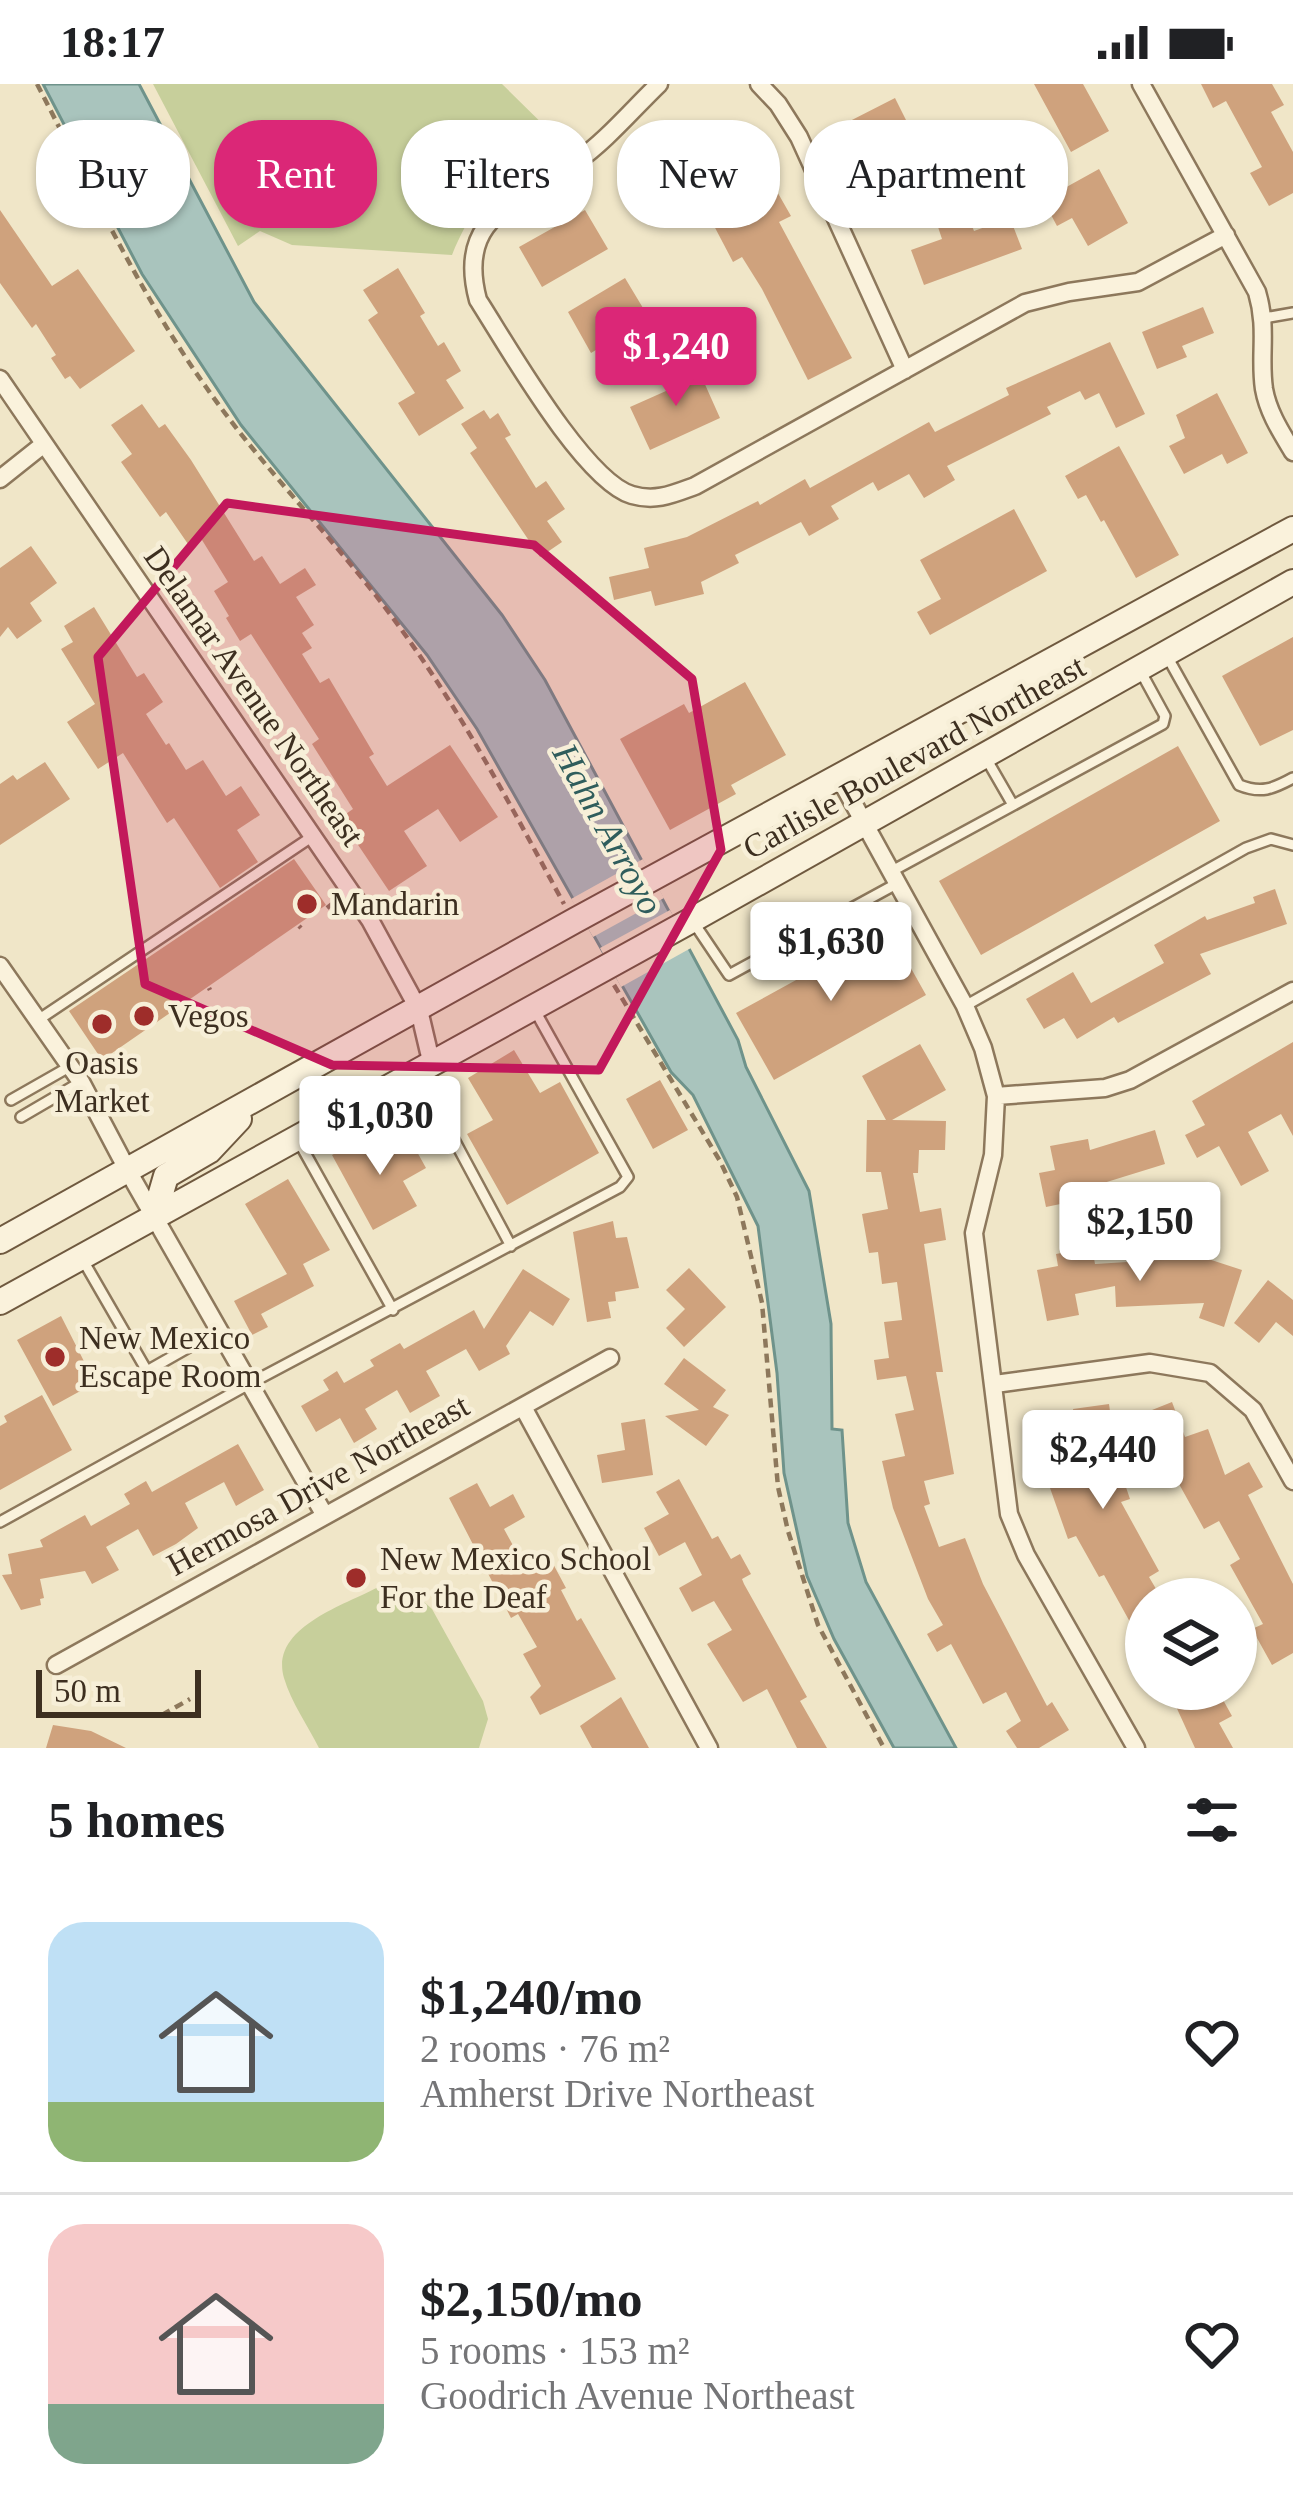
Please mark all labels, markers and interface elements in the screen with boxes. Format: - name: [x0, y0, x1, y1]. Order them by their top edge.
- text: 18:17: [60, 17, 165, 67]
- chip: Buy: [36, 120, 190, 228]
- chip: Rent: [214, 120, 377, 228]
- chip: Filters: [401, 120, 593, 228]
- chip: New: [617, 120, 780, 228]
- chip: Apartment: [804, 120, 1068, 228]
- pin: $1,240: [578, 307, 774, 409]
- text: $1,240: [622, 324, 730, 367]
- street label: Delamar Avenue Northeast: [137, 540, 371, 852]
- street label: Carlisle Boulevard Northeast: [737, 648, 1091, 866]
- water label: Hahn Arroyo: [544, 736, 671, 921]
- place label: Mandarin: [331, 886, 459, 922]
- marker: Mandarin: [294, 891, 320, 917]
- pin: $1,630: [733, 902, 929, 1004]
- text: $1,630: [777, 919, 885, 962]
- place label: Vegos: [168, 998, 249, 1034]
- marker: Vegos: [131, 1003, 157, 1029]
- marker: Oasis Market: [89, 1011, 115, 1037]
- place label: Oasis Market: [54, 1045, 150, 1119]
- pin: $1,030: [282, 1076, 478, 1178]
- text: $1,030: [326, 1093, 434, 1136]
- pin: $2,150: [1042, 1182, 1238, 1284]
- text: $2,150: [1086, 1199, 1194, 1242]
- place label: New Mexico Escape Room: [79, 1320, 262, 1394]
- marker: New Mexico Escape Room: [42, 1344, 68, 1370]
- street label: Hermosa Drive Northeast: [161, 1387, 475, 1583]
- pin: $2,440: [1005, 1410, 1201, 1512]
- text: $2,440: [1049, 1427, 1157, 1470]
- place label: New Mexico School For the Deaf: [380, 1541, 651, 1615]
- marker: New Mexico School For the Deaf: [343, 1565, 369, 1591]
- map controls: [1125, 1578, 1257, 1710]
- button: layers: [1125, 1578, 1257, 1710]
- scale bar: [36, 1664, 201, 1717]
- text: 50 m: [54, 1673, 121, 1709]
- icon: filters: [1179, 1787, 1245, 1853]
- text: 5 homes: [48, 1792, 225, 1848]
- text: $1,240/mo: [420, 1969, 642, 2025]
- icon: home: [144, 1970, 288, 2114]
- icon: heart: [1179, 2009, 1245, 2075]
- text: 2 rooms · 76 m²: [420, 2027, 670, 2070]
- text: Amherst Drive Northeast: [420, 2072, 814, 2115]
- text: $2,150/mo: [420, 2271, 642, 2327]
- icon: home: [144, 2272, 288, 2416]
- icon: heart: [1179, 2311, 1245, 2377]
- text: 5 rooms · 153 m²: [420, 2329, 690, 2372]
- text: Goodrich Avenue Northeast: [420, 2374, 855, 2417]

